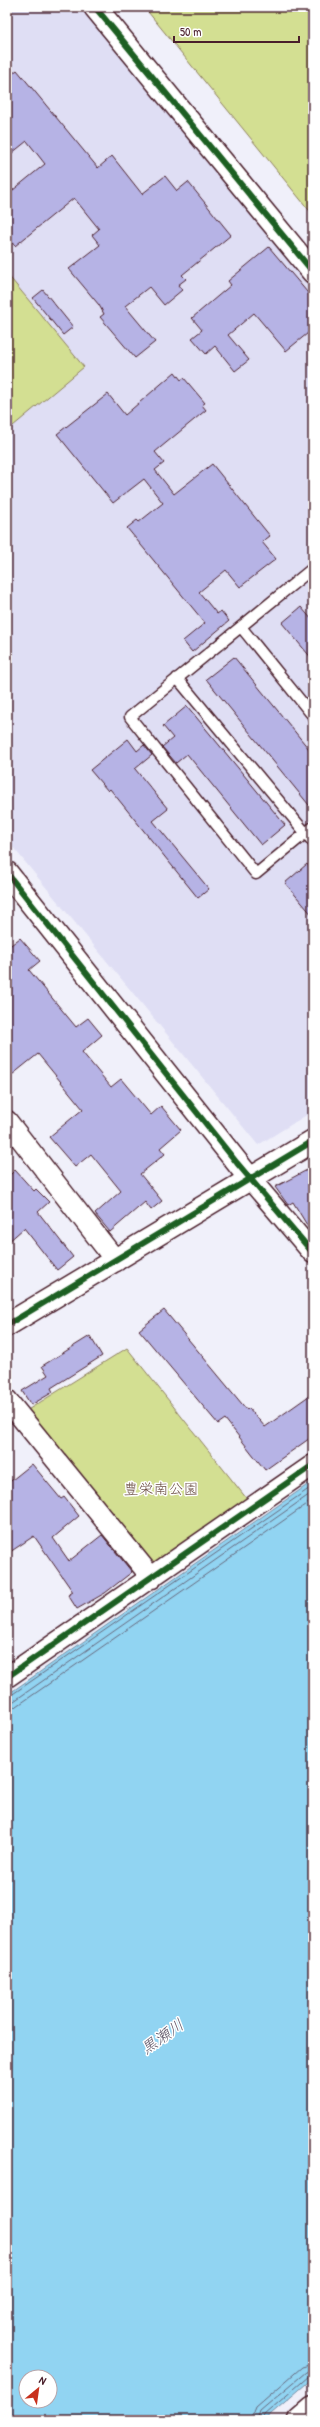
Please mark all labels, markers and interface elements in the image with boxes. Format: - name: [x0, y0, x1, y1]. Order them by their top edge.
- scale bar: [174, 18, 299, 44]
- text: 50 m: [180, 23, 201, 40]
- park label: 豊栄南公園: [123, 1478, 199, 1499]
- water label: 黒瀬川: [136, 2013, 188, 2059]
- north arrow: [18, 2369, 58, 2409]
- text: N: [37, 2373, 49, 2388]

